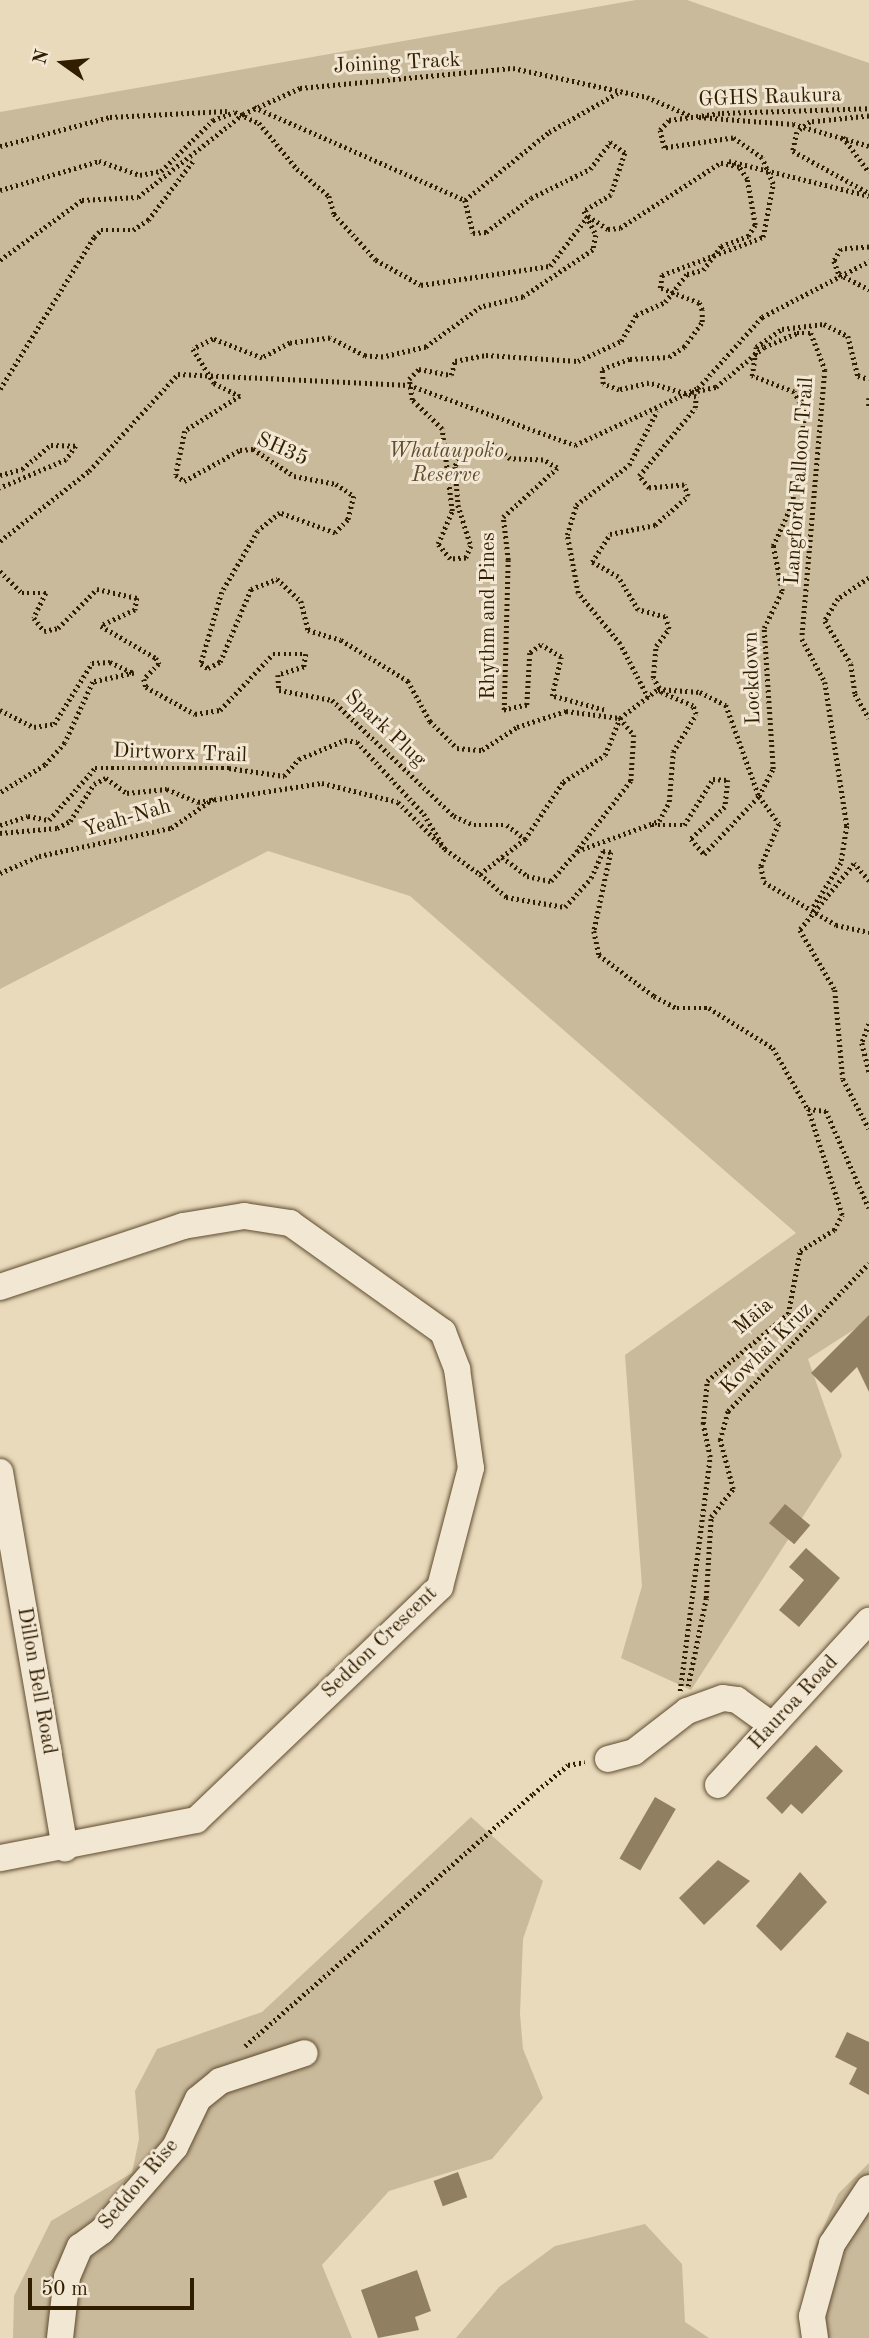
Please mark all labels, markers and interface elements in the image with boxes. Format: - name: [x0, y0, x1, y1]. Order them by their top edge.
- north arrow: [28, 28, 98, 98]
- text: N: [31, 48, 53, 67]
- street label: Joining Track: [333, 48, 461, 80]
- street label: GGHS Raukura: [698, 83, 842, 113]
- street label: Langford Falloon Trail: [780, 376, 820, 586]
- street label: SH35: [252, 428, 312, 472]
- park label: Whataupoko Reserve: [388, 439, 504, 489]
- street label: Rhythm and Pines: [476, 532, 502, 700]
- street label: Lockdown: [739, 631, 767, 725]
- street label: Spark Plug: [339, 685, 431, 773]
- street label: Dirtworx Trail: [112, 739, 248, 769]
- street label: Yeah-Nah: [80, 794, 174, 844]
- street label: Māia: [729, 1293, 779, 1341]
- street label: Kowhai Kruz: [715, 1297, 819, 1401]
- street label: Seddon Crescent: [317, 1581, 443, 1705]
- street label: Dillon Bell Road: [11, 1605, 61, 1757]
- street label: Hauroa Road: [744, 1650, 844, 1756]
- street label: Seddon Rise: [93, 2134, 185, 2236]
- scale bar: [32, 2264, 198, 2308]
- text: 50 m: [41, 2279, 88, 2300]

